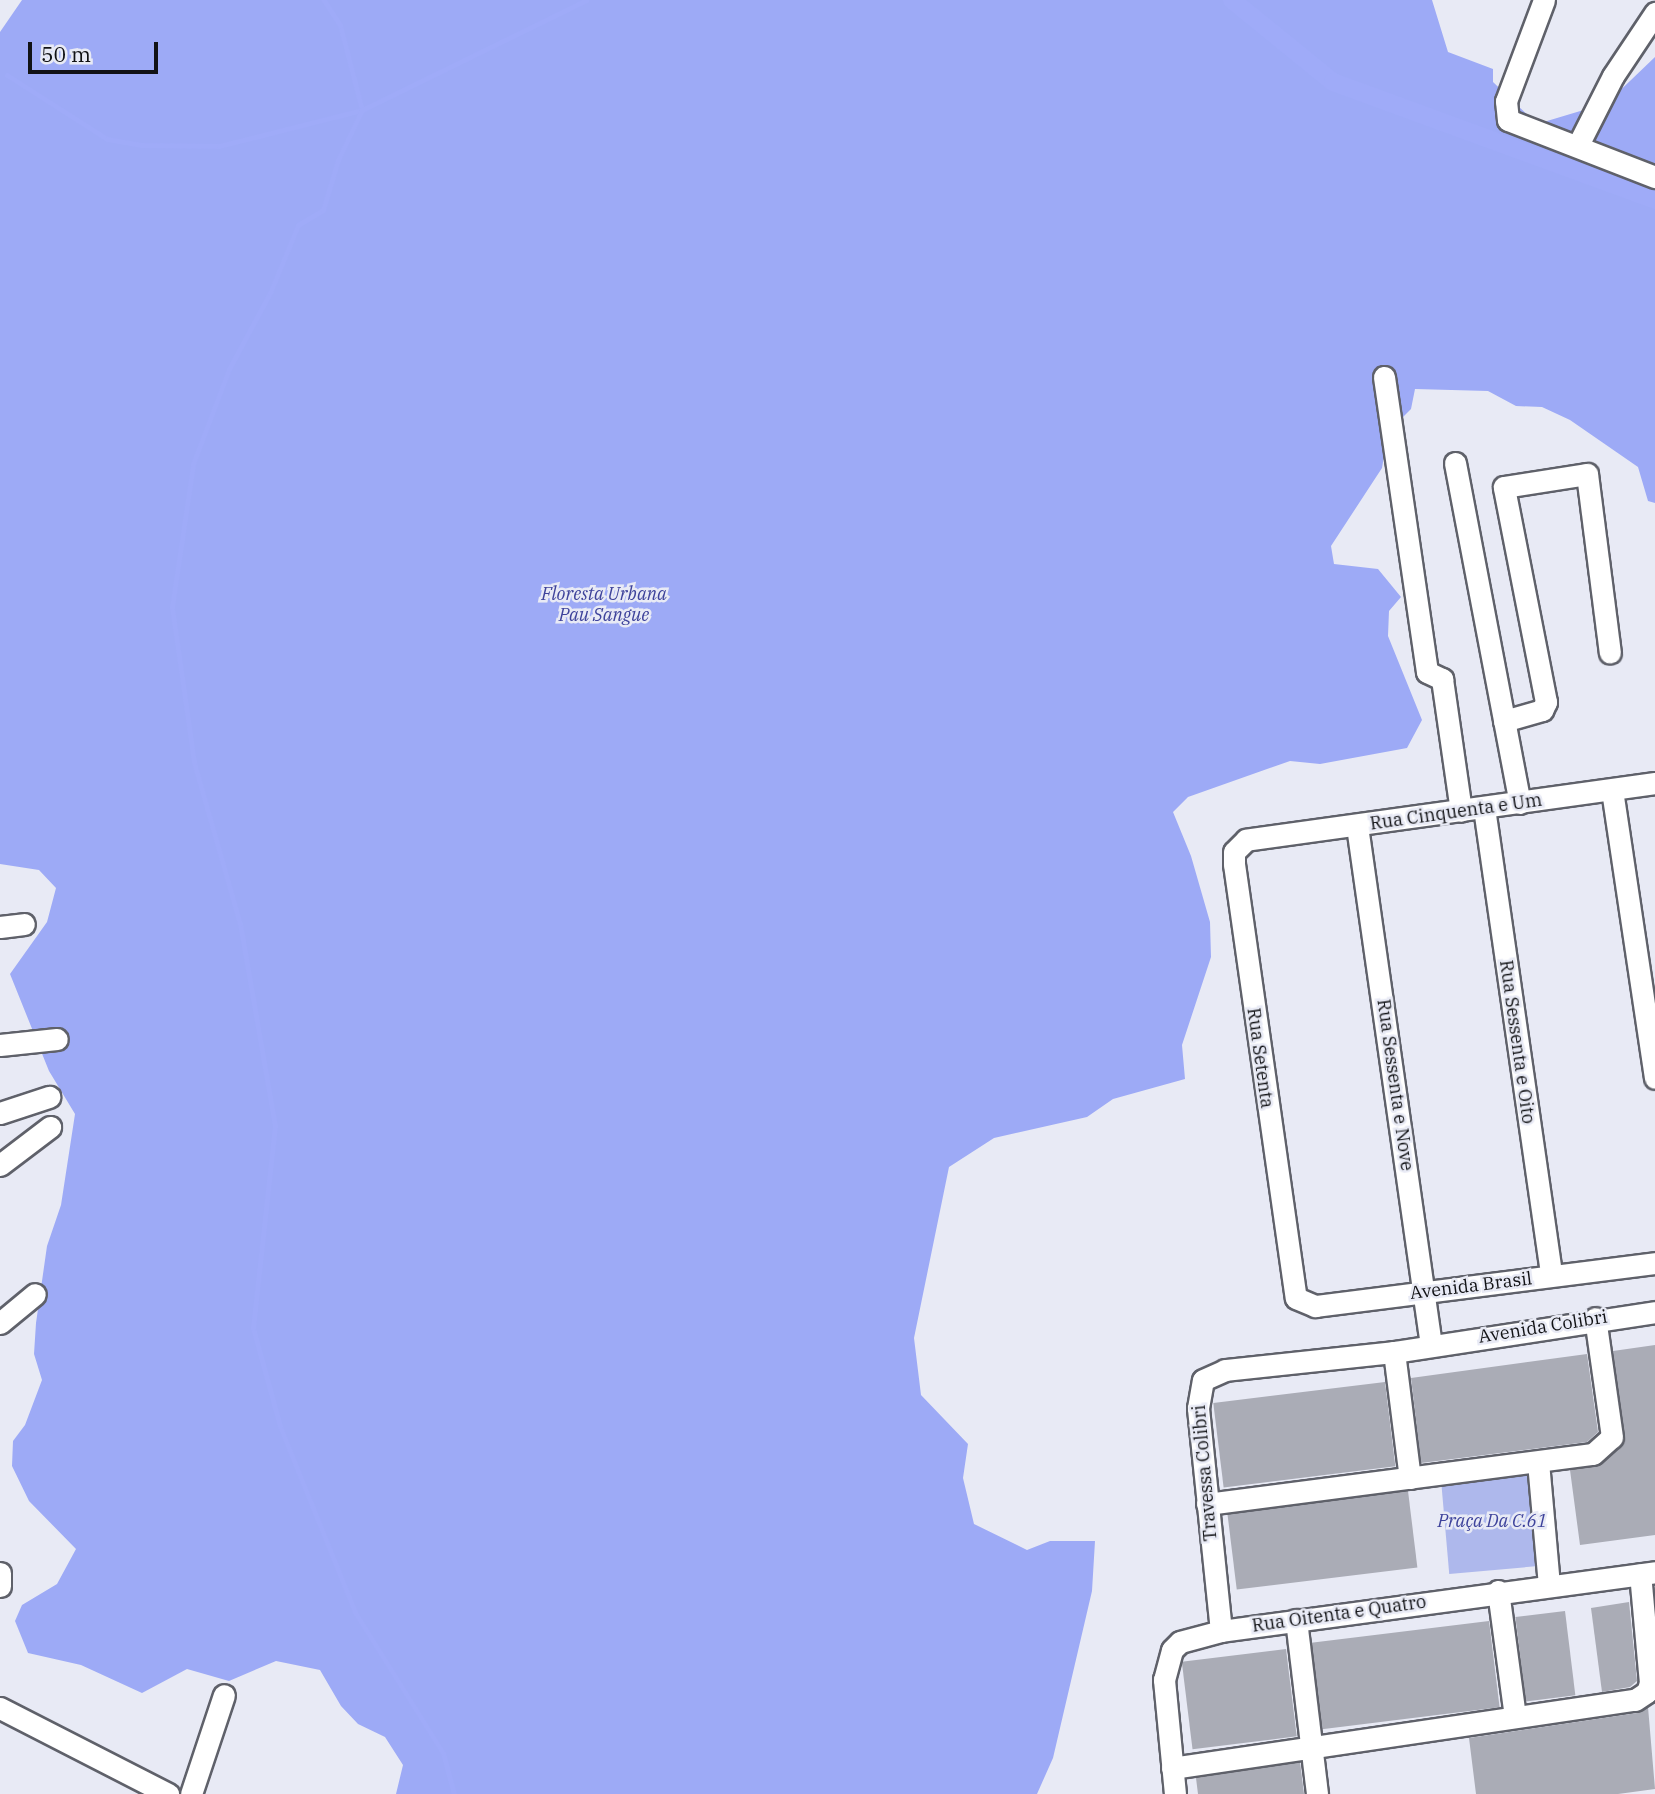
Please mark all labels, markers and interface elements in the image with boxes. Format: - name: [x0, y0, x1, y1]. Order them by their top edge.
- scale bar: [32, 28, 161, 72]
- text: 50 m: [41, 40, 91, 68]
- park label: Floresta Urbana Pau Sangue: [541, 584, 667, 626]
- street label: Rua Cinquenta e Um: [1369, 789, 1543, 835]
- street label: Rua Sessenta e Oito: [1495, 959, 1539, 1125]
- street label: Rua Sessenta e Nove: [1372, 998, 1418, 1172]
- street label: Rua Setenta: [1242, 1006, 1278, 1110]
- street label: Avenida Brasil: [1409, 1268, 1533, 1304]
- street label: Avenida Colibri: [1477, 1306, 1609, 1348]
- street label: Travessa Colibri: [1188, 1404, 1222, 1542]
- park label: Praça Da C.61: [1437, 1510, 1547, 1532]
- street label: Rua Oitenta e Quatro: [1251, 1591, 1427, 1637]

